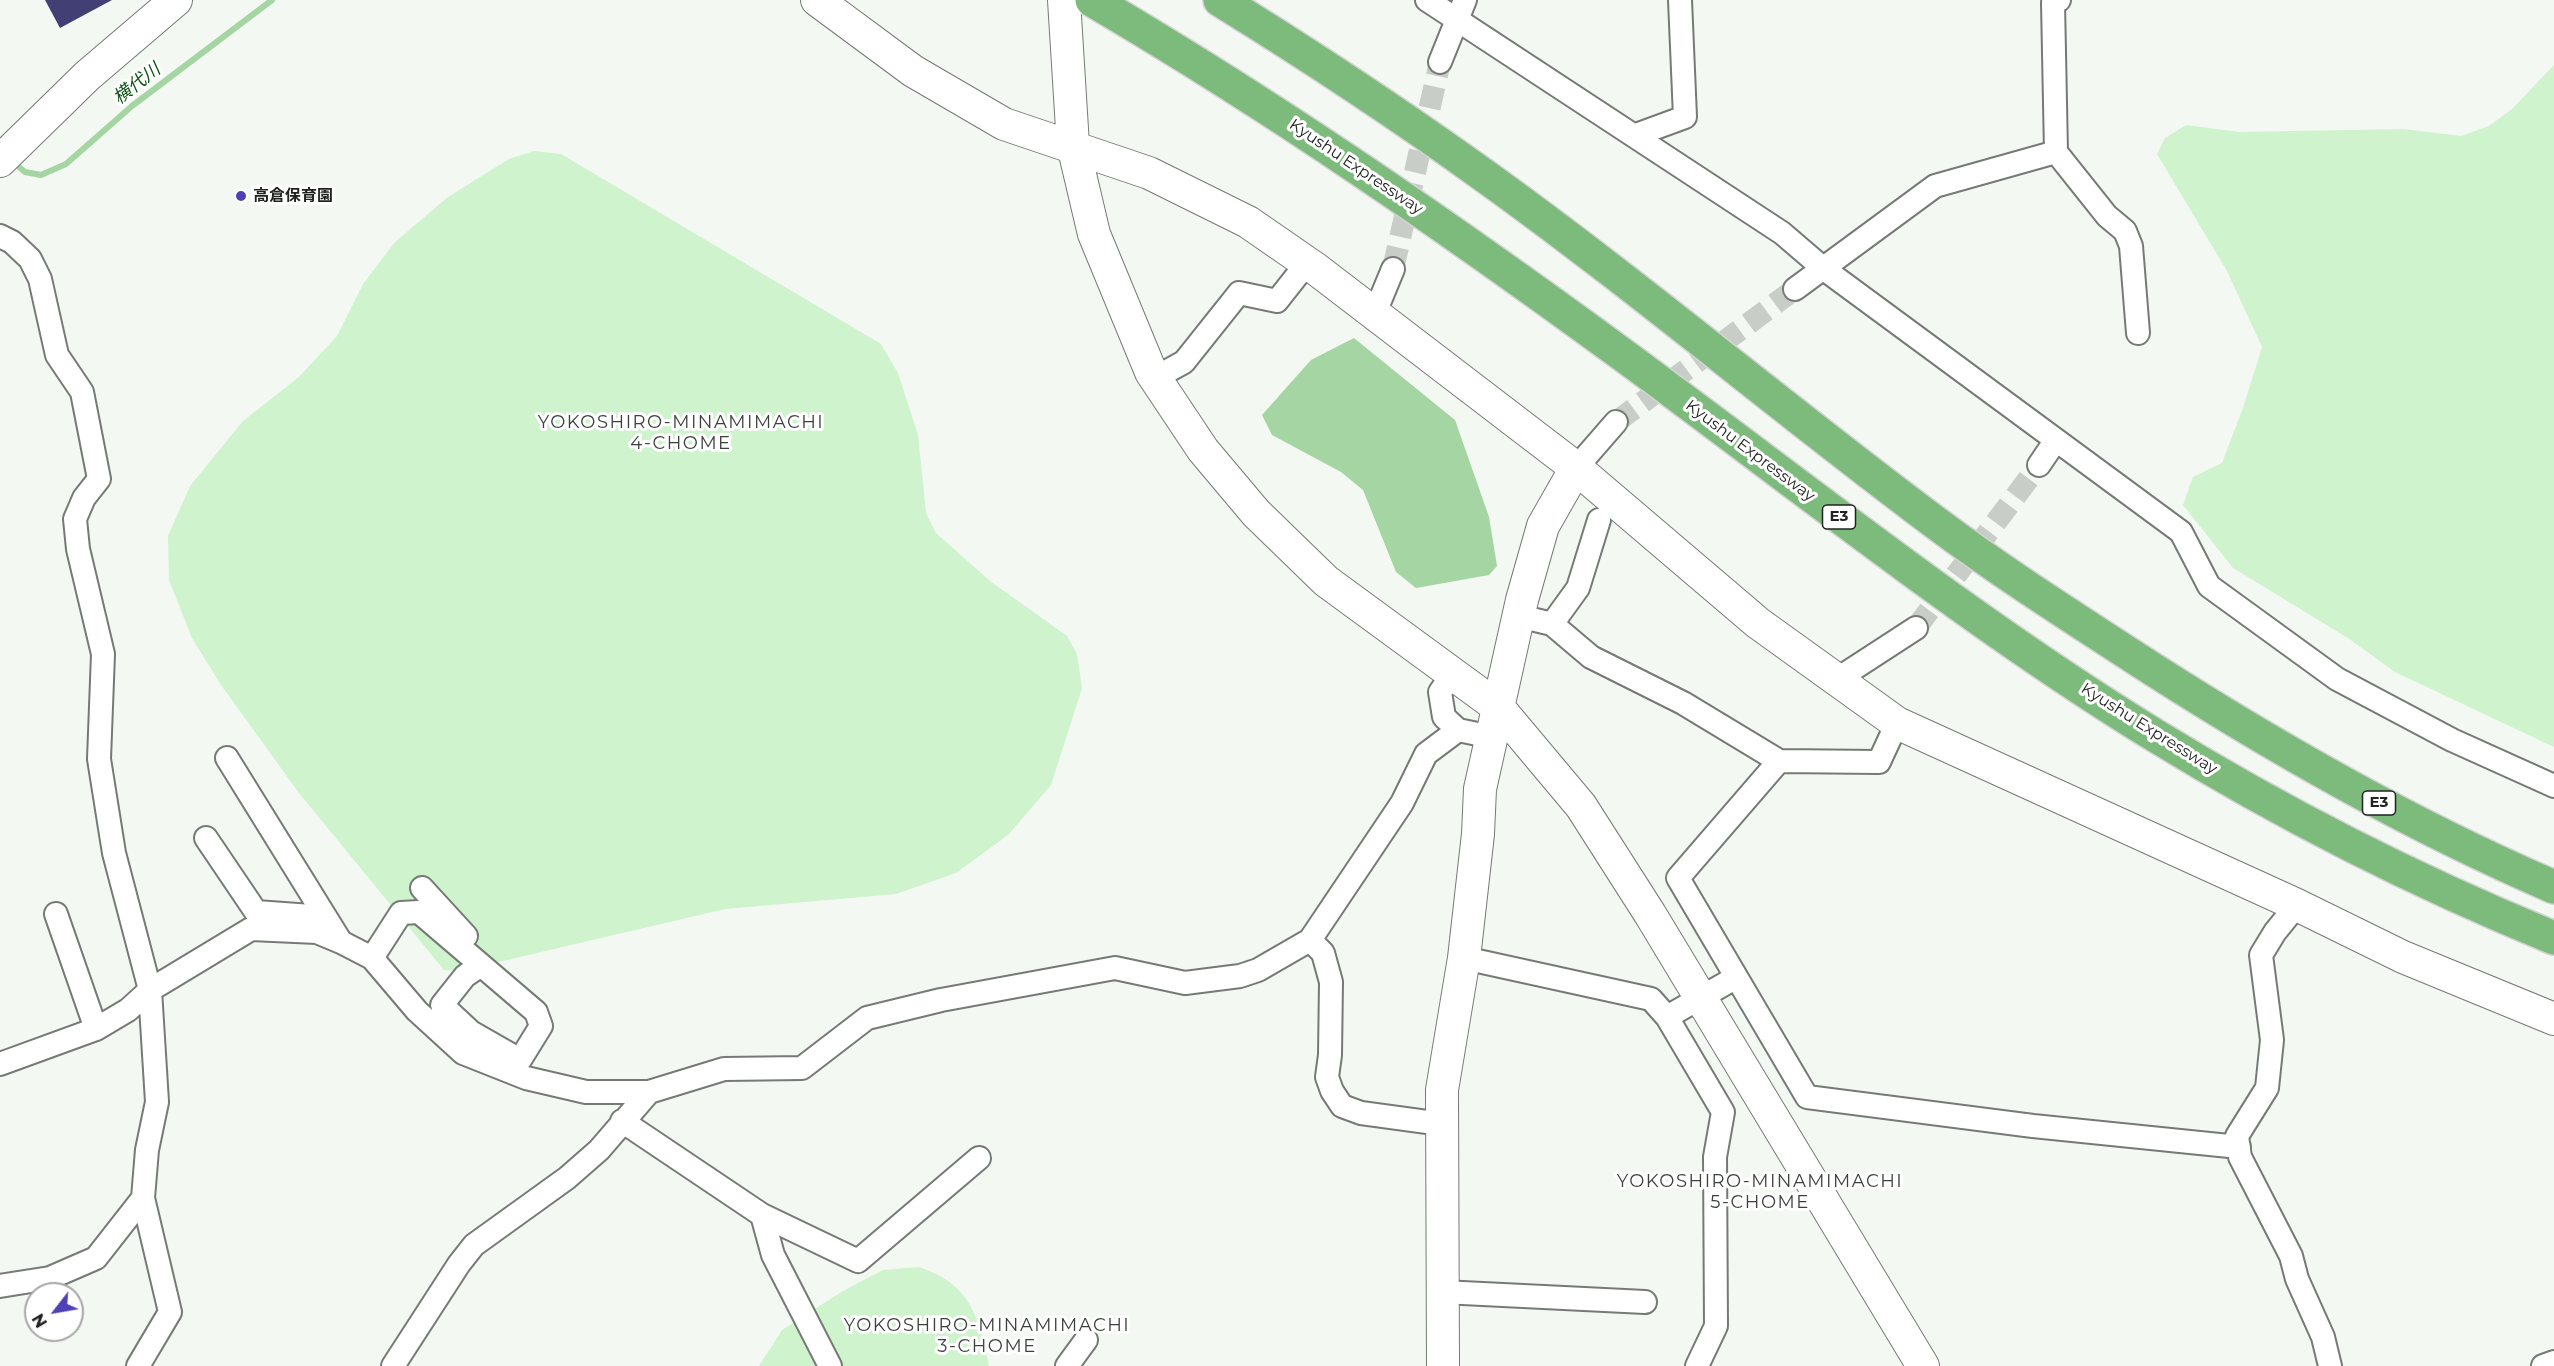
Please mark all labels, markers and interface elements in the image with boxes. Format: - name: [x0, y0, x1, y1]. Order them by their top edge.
- water label: 横代川: [109, 59, 165, 109]
- street label: Kyushu Expressway: [1286, 115, 1426, 219]
- place label: 高倉保育園: [253, 186, 333, 206]
- marker: 高倉保育園: [234, 189, 248, 203]
- street label: Kyushu Expressway: [1681, 396, 1819, 506]
- district label: YOKOSHIRO-MINAMIMACHI 4-CHOME: [538, 412, 824, 454]
- road number: E3: [1822, 505, 1856, 529]
- street label: Kyushu Expressway: [2077, 679, 2221, 779]
- road number: E3: [2362, 791, 2396, 815]
- district label: YOKOSHIRO-MINAMIMACHI 5-CHOME: [1617, 1171, 1903, 1214]
- north arrow: [24, 1282, 84, 1342]
- text: N: [28, 1310, 51, 1331]
- district label: YOKOSHIRO-MINAMIMACHI 3-CHOME: [844, 1315, 1130, 1358]

